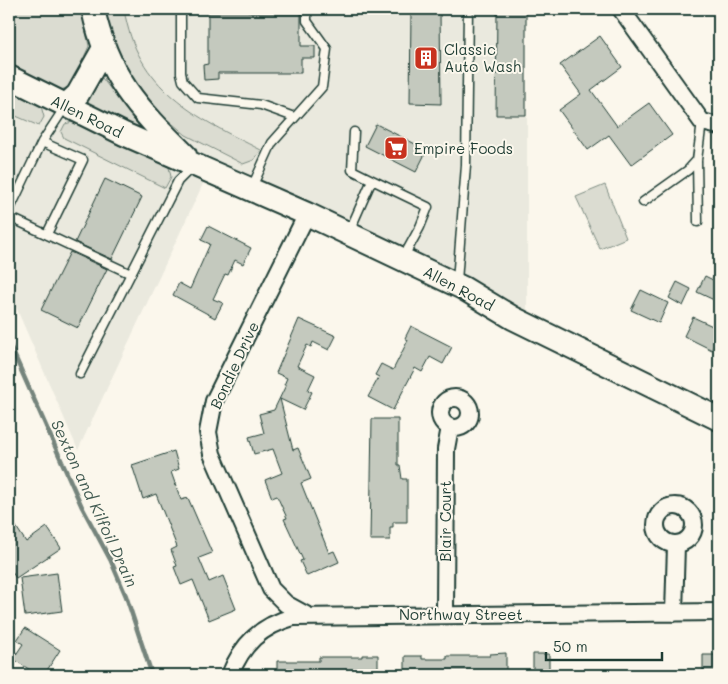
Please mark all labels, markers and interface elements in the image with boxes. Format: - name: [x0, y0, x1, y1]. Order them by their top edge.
- place label: Classic Auto Wash: [444, 39, 521, 76]
- building icon: Classic Auto Wash: [413, 45, 439, 71]
- street label: Allen Road: [48, 90, 126, 142]
- supermarket icon: Empire Foods: [383, 135, 409, 161]
- place label: Empire Foods: [414, 138, 513, 158]
- street label: Allen Road: [420, 261, 498, 315]
- street label: Bondie Drive: [205, 318, 263, 412]
- water label: Sexton and Kilfoil Drain: [47, 416, 143, 590]
- street label: Blair Court: [435, 480, 455, 562]
- street label: Northway Street: [399, 604, 523, 624]
- scale bar: [546, 629, 662, 661]
- text: 50 m: [553, 636, 588, 656]

